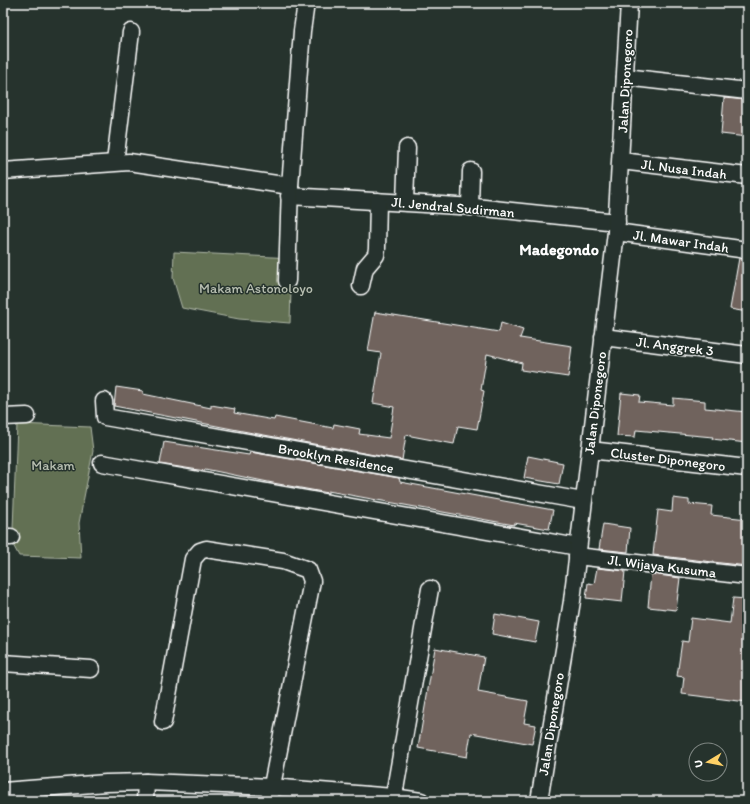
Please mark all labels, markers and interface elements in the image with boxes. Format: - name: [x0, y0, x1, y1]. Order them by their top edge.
- street label: Jalan Diponegoro: [614, 29, 637, 133]
- street label: Jl. Nusa Indah: [640, 156, 728, 183]
- street label: Jl. Jendral Sudirman: [391, 194, 515, 221]
- street label: Jl. Mawar Indah: [632, 226, 730, 257]
- district label: Madegondo: [519, 240, 599, 260]
- park label: Makam Astonoloyo: [199, 280, 313, 297]
- street label: Jl. Anggrek 3: [635, 333, 715, 360]
- street label: Jalan Diponegoro: [581, 351, 610, 456]
- street label: Brooklyn Residence: [277, 440, 395, 477]
- street label: Cluster Diponegoro: [609, 444, 726, 475]
- park label: Makam: [31, 457, 76, 474]
- street label: Jl. Wijaya Kusuma: [607, 551, 718, 582]
- street label: Jalan Diponegoro: [535, 671, 568, 777]
- north arrow: [688, 742, 728, 782]
- text: U: [692, 759, 706, 768]

